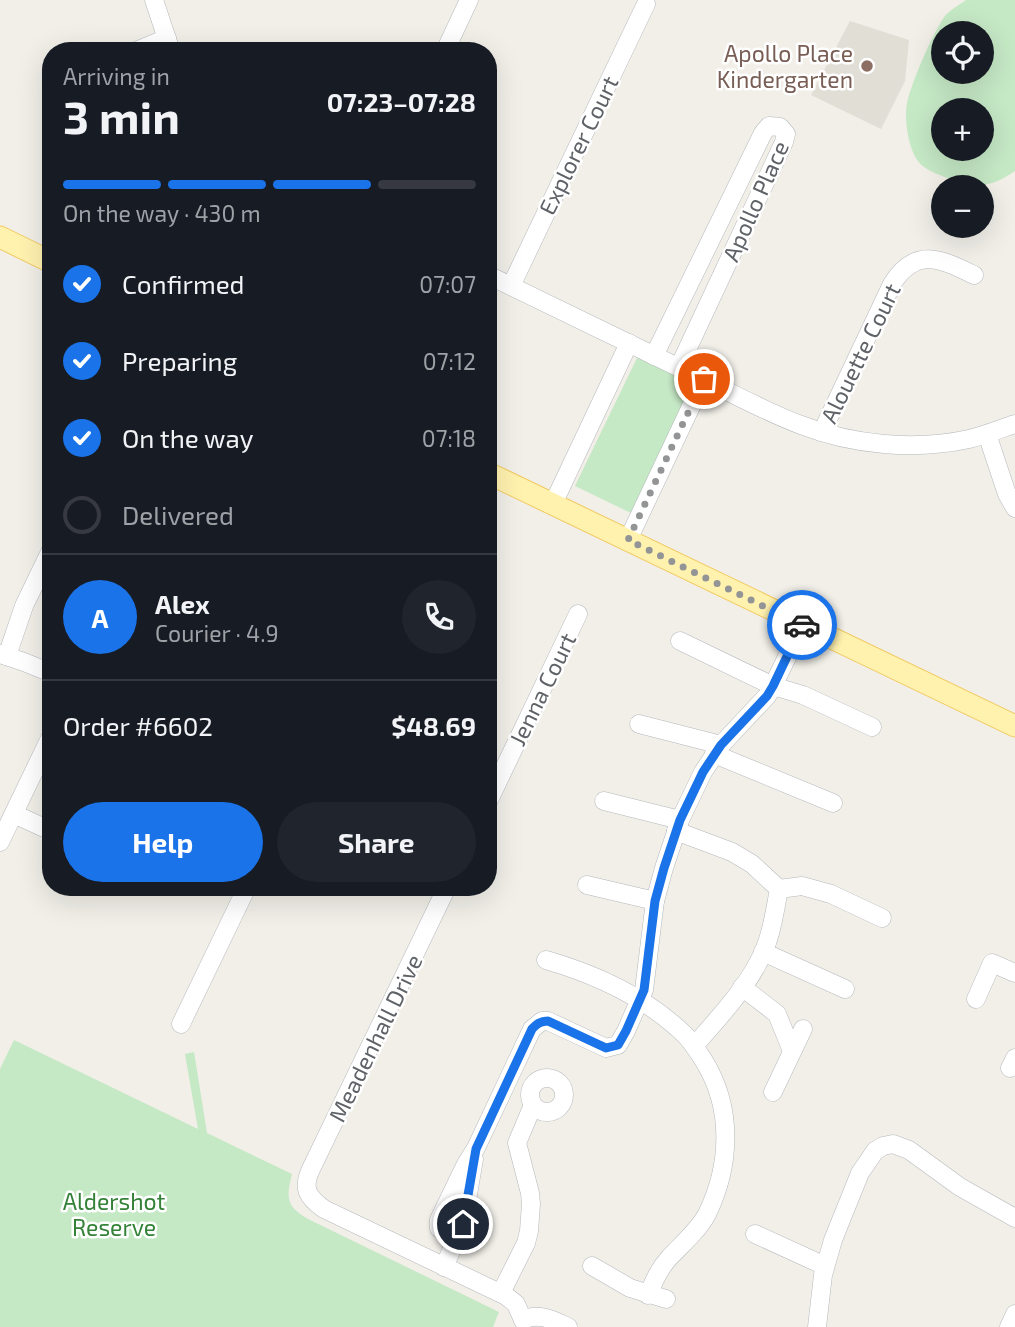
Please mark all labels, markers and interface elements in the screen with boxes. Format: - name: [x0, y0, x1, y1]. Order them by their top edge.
- map controls: [931, 21, 994, 238]
- button: locate: [931, 21, 994, 84]
- place label: Apollo Place Kindergarten: [717, 39, 853, 93]
- marker: Apollo Place Kindergarten: [859, 58, 875, 74]
- text: Arriving in: [63, 62, 170, 90]
- street label: Explorer Court: [532, 71, 624, 219]
- text: 07:23–07:28: [327, 86, 476, 117]
- text: 3 min: [63, 88, 180, 143]
- button: +: [931, 98, 994, 161]
- street label: Apollo Place: [716, 136, 794, 266]
- button: −: [931, 175, 994, 238]
- text: On the way · 430 m: [63, 199, 261, 227]
- icon: check: [63, 265, 101, 303]
- text: Confirmed: [122, 268, 245, 299]
- text: 07:07: [419, 270, 476, 298]
- street label: Alouette Court: [814, 278, 906, 427]
- icon: check: [63, 342, 101, 380]
- text: Preparing: [122, 345, 237, 376]
- text: 07:12: [423, 347, 476, 375]
- pin: [674, 349, 734, 409]
- icon: bag: [685, 360, 723, 398]
- icon: check: [63, 419, 101, 457]
- text: On the way: [122, 422, 253, 453]
- text: 07:18: [422, 424, 476, 452]
- text: Delivered: [122, 499, 234, 530]
- button: phone: [402, 580, 476, 654]
- text: Alex: [155, 588, 210, 619]
- courier: [767, 590, 837, 660]
- text: A: [92, 602, 108, 633]
- icon: car: [783, 606, 821, 644]
- text: Courier · 4.9: [155, 619, 279, 647]
- street label: Jenna Court: [503, 628, 581, 750]
- text: Order #6602: [63, 710, 213, 741]
- text: $48.69: [391, 710, 476, 741]
- button: Help: [63, 802, 263, 882]
- button: Share: [277, 802, 476, 882]
- street label: Meadenhall Drive: [322, 950, 428, 1126]
- park label: Aldershot Reserve: [63, 1187, 166, 1241]
- pin: [433, 1194, 493, 1254]
- icon: home: [444, 1205, 482, 1243]

